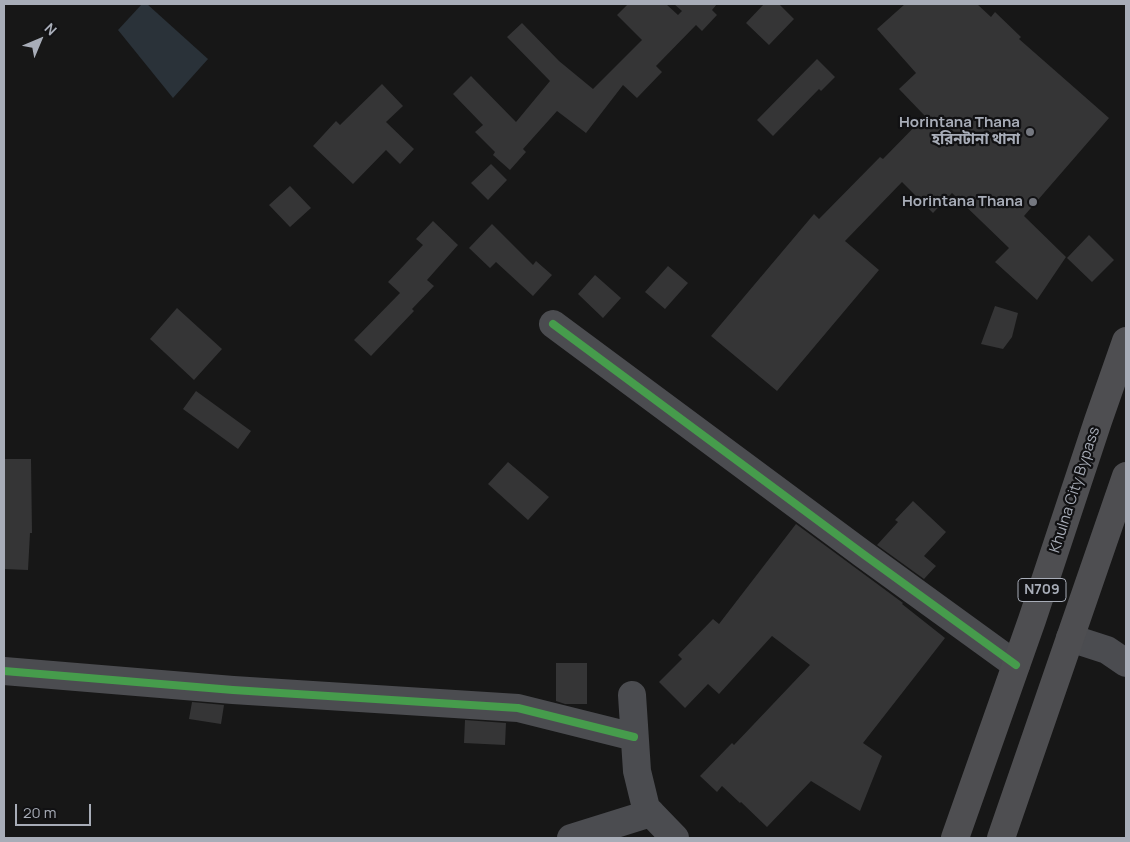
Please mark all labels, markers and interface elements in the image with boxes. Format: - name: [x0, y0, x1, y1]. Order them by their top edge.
- north arrow: [15, 15, 65, 65]
- text: N: [41, 19, 61, 39]
- place label: Horintana Thana হরিনটানা থানা: [899, 114, 1020, 149]
- marker: Horintana Thana হরিনটানা থানা: [1024, 126, 1036, 138]
- place label: Horintana Thana: [902, 193, 1023, 211]
- marker: Horintana Thana: [1027, 196, 1039, 208]
- street label: Khulna City Bypass: [1046, 425, 1104, 555]
- road number: N709: [1018, 578, 1066, 602]
- scale bar: [18, 794, 94, 826]
- text: 20 m: [23, 802, 56, 823]

